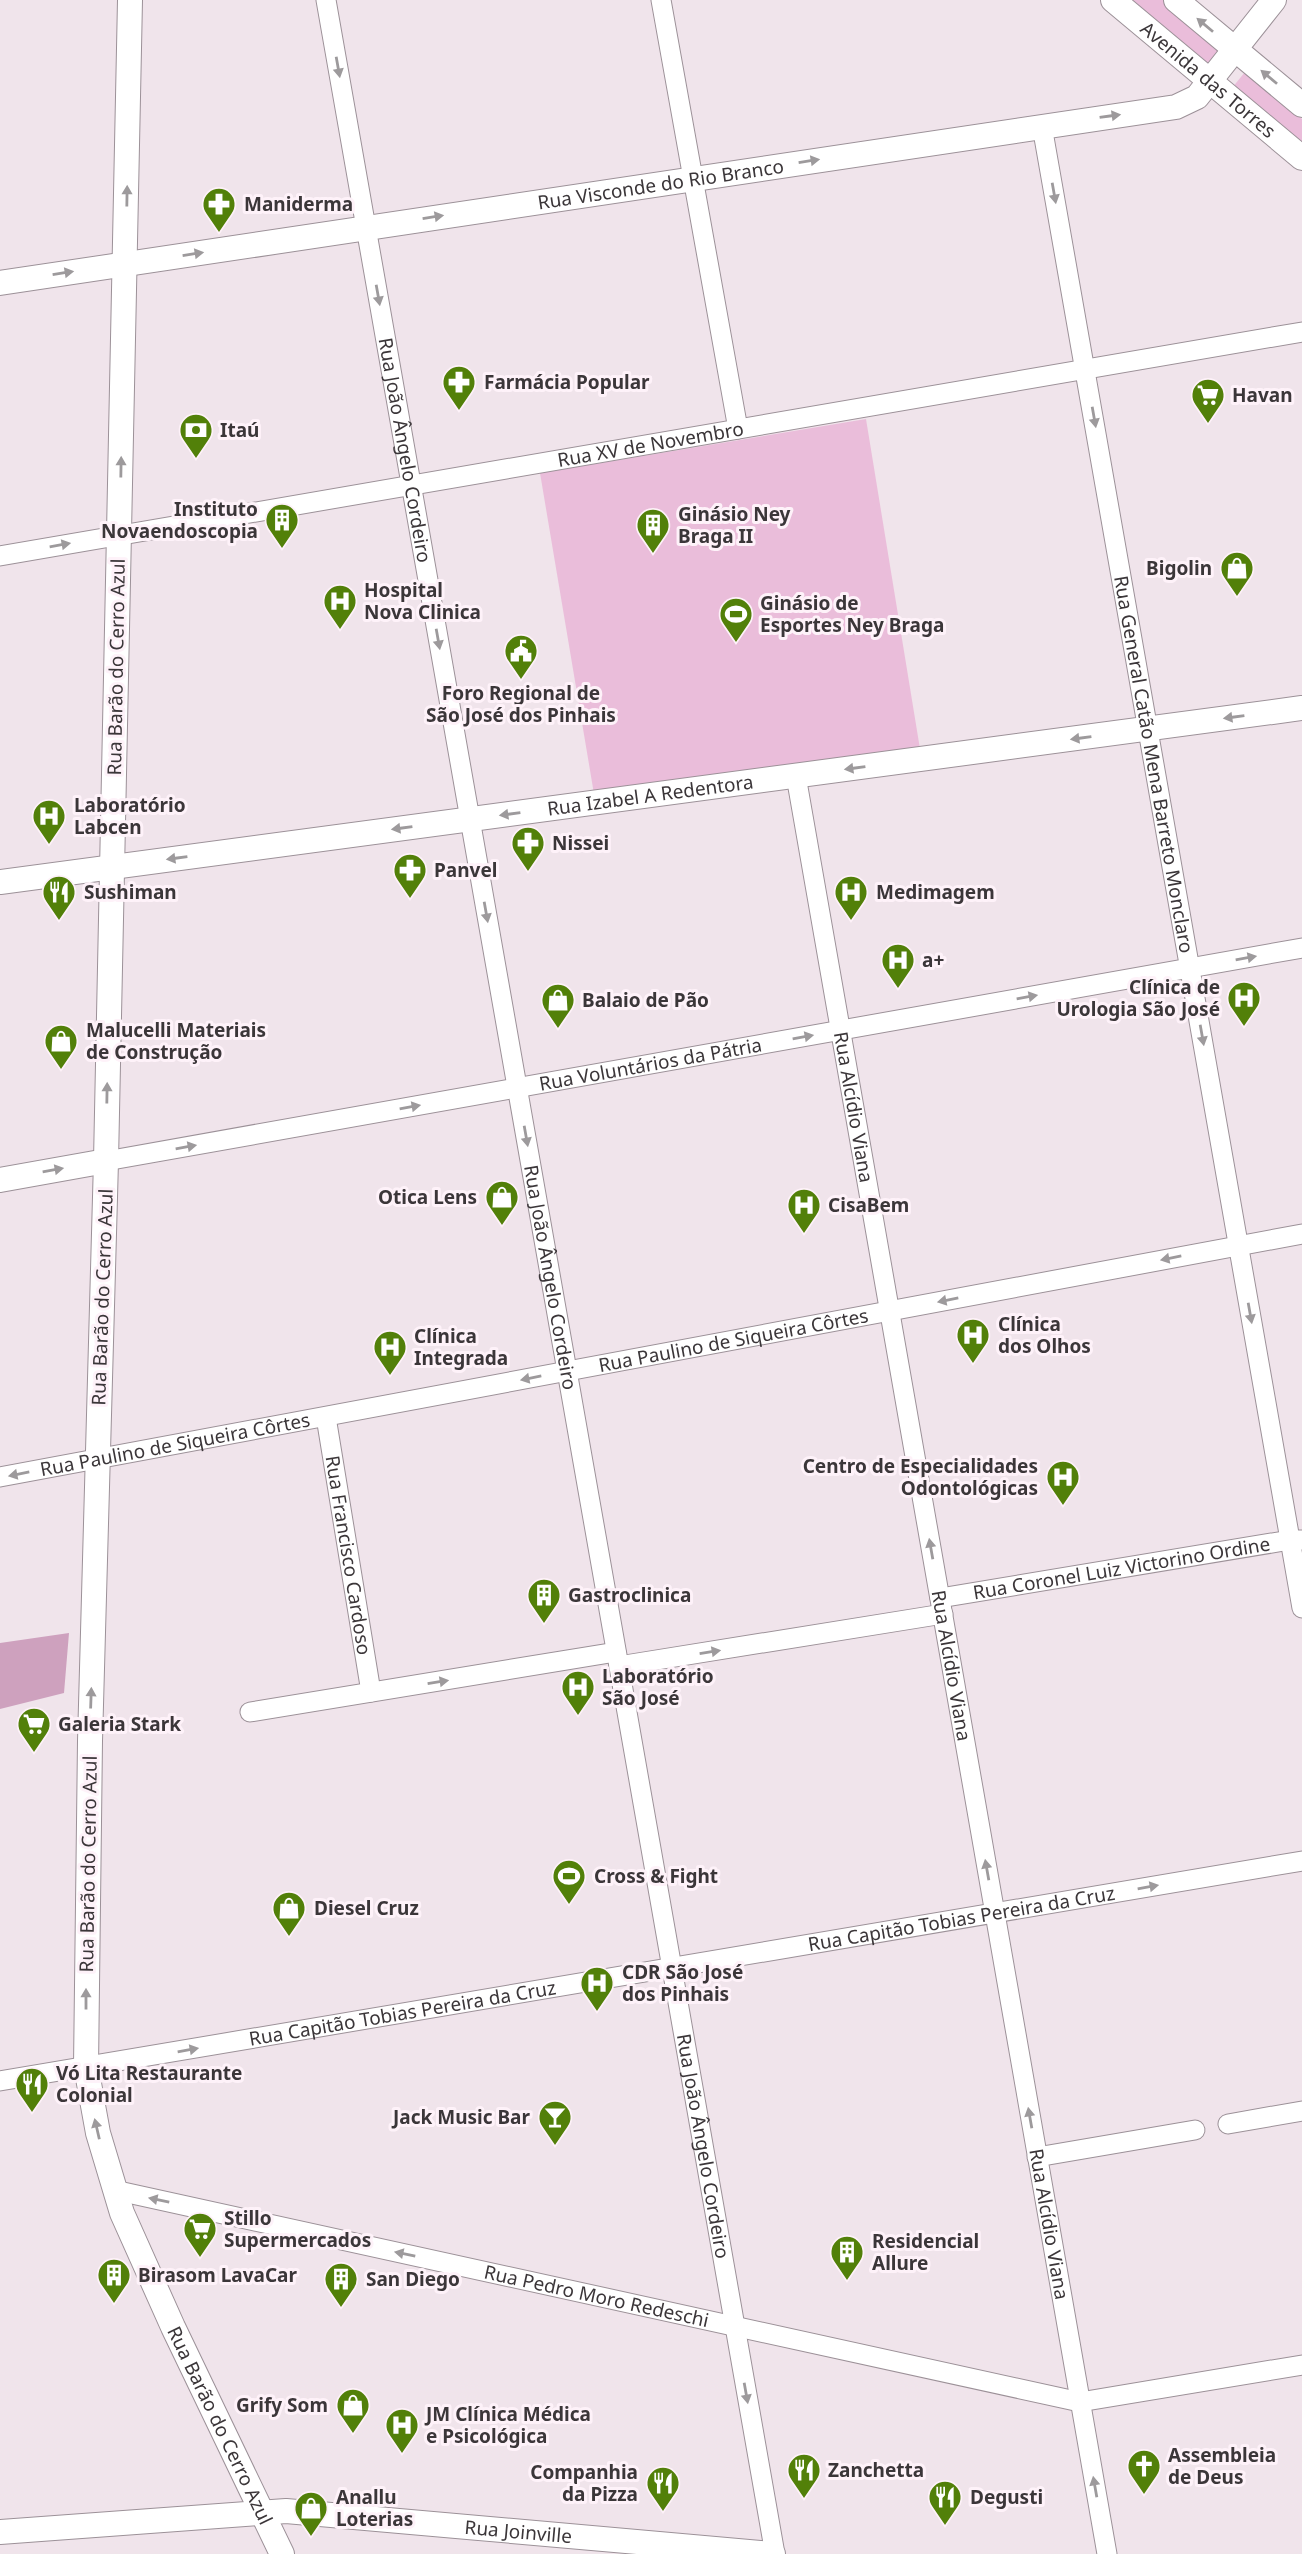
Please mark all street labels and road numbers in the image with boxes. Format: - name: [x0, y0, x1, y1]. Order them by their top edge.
- street label: Avenida das Torres: [1135, 15, 1281, 144]
- street label: Rua Visconde do Rio Branco: [536, 153, 785, 215]
- street label: Rua João Ângelo Cordeiro: [373, 336, 438, 565]
- street label: Rua XV de Novembro: [555, 415, 746, 473]
- street label: Rua Barão do Cerro Azul: [101, 558, 131, 776]
- street label: Rua General Catão Mena Barreto Monclaro: [1108, 573, 1200, 955]
- street label: Rua Izabel A Redentora: [545, 768, 755, 822]
- street label: Rua Alcídio Viana: [828, 1030, 880, 1184]
- street label: Rua Voluntários da Pátria: [537, 1031, 764, 1097]
- street label: Rua João Ângelo Cordeiro: [518, 1163, 583, 1392]
- street label: Rua Barão do Cerro Azul: [85, 1188, 119, 1406]
- street label: Rua Paulino de Siqueira Côrtes: [596, 1302, 870, 1378]
- street label: Rua Paulino de Siqueira Côrtes: [38, 1406, 312, 1482]
- street label: Rua Francisco Cardoso: [319, 1454, 378, 1657]
- street label: Rua Coronel Luiz Victorino Ordine: [971, 1531, 1272, 1605]
- street label: Rua Alcídio Viana: [926, 1588, 978, 1743]
- street label: Rua Barão do Cerro Azul: [73, 1755, 103, 1973]
- street label: Rua Capitão Tobias Pereira da Cruz: [806, 1880, 1117, 1957]
- street label: Rua Capitão Tobias Pereira da Cruz: [247, 1974, 558, 2052]
- street label: Rua João Ângelo Cordeiro: [671, 2032, 736, 2261]
- street label: Rua Alcídio Viana: [1023, 2147, 1075, 2301]
- street label: Rua Pedro Moro Redeschi: [482, 2259, 711, 2333]
- street label: Rua Barão do Cerro Azul: [161, 2322, 279, 2529]
- street label: Rua Joinville: [464, 2514, 573, 2549]

